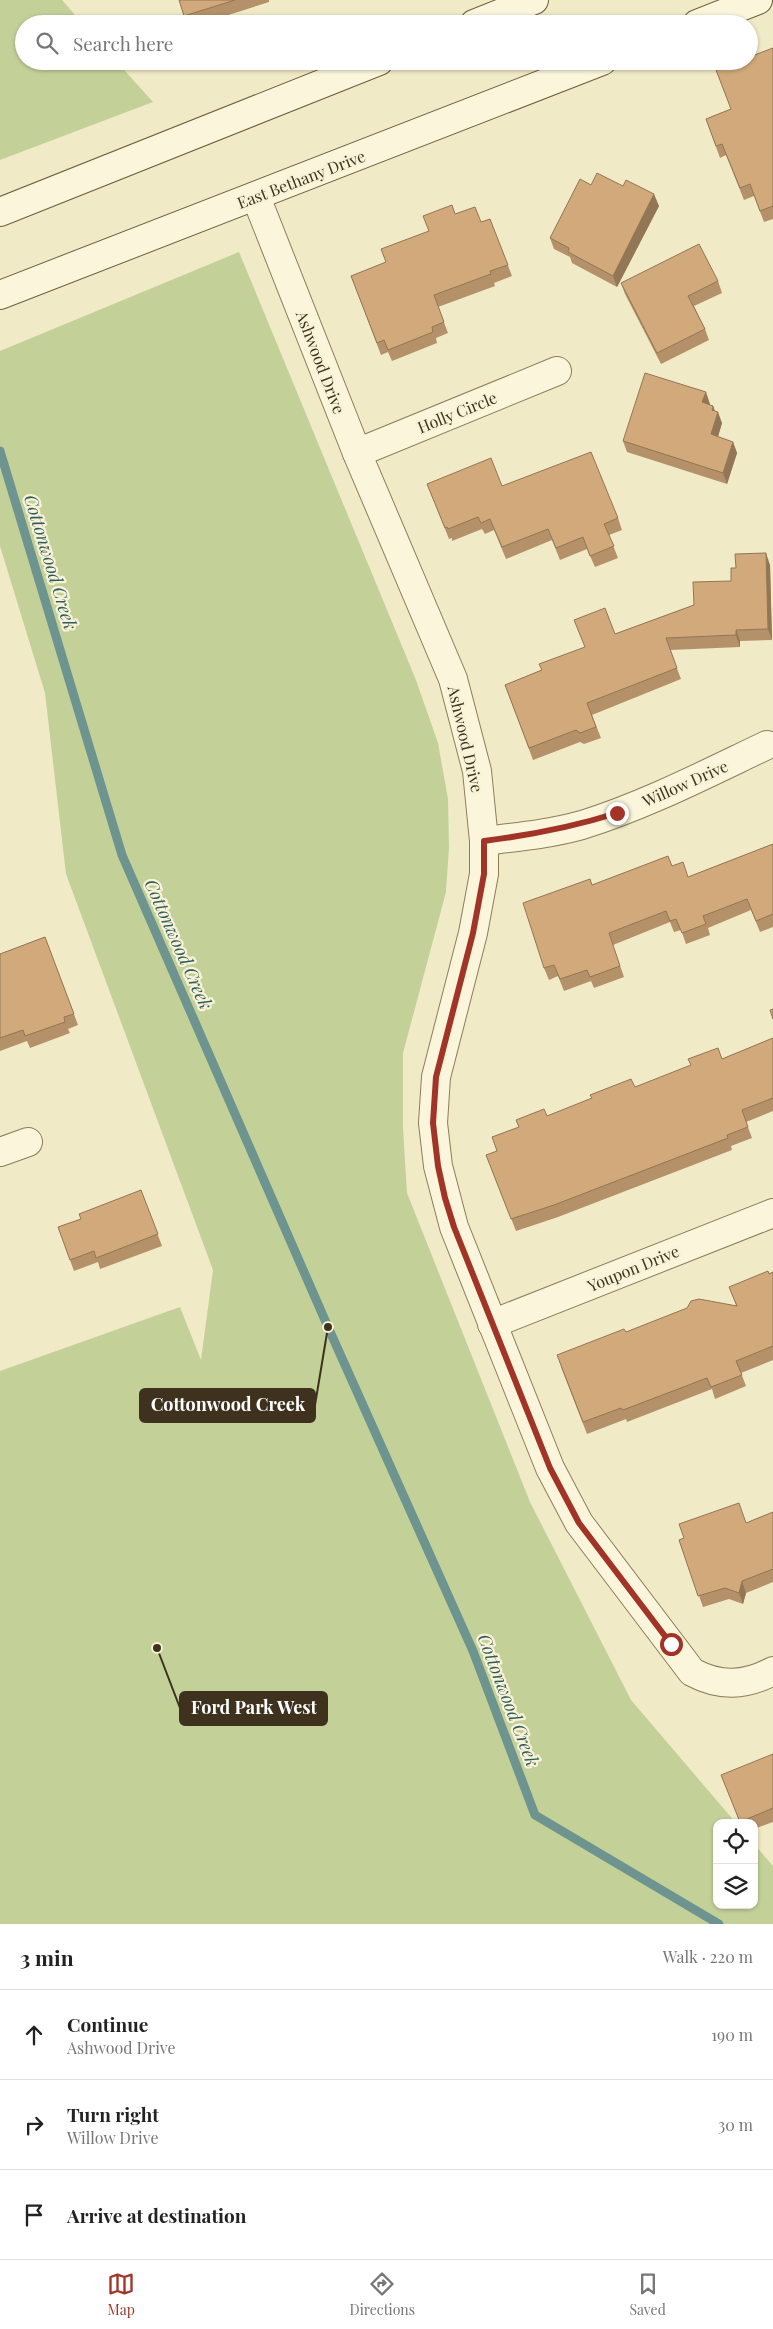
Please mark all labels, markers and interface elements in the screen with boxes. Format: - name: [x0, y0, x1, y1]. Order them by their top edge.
- search box: [15, 15, 758, 70]
- icon: search: [33, 29, 61, 57]
- text: Search here: [73, 30, 173, 56]
- street label: East Bethany Drive: [234, 145, 368, 213]
- street label: Ashwood Drive: [291, 307, 350, 416]
- street label: Holly Circle: [414, 387, 500, 437]
- water label: Cottonwood Creek: [19, 491, 83, 633]
- street label: Ashwood Drive: [443, 683, 488, 794]
- street label: Willow Drive: [638, 755, 731, 812]
- route end: [606, 802, 629, 825]
- water label: Cottonwood Creek: [139, 875, 219, 1013]
- street label: Youpon Drive: [583, 1240, 682, 1296]
- callout: Cottonwood Creek: [140, 1389, 315, 1422]
- text: Cottonwood Creek: [151, 1392, 306, 1416]
- water label: Cottonwood Creek: [473, 1630, 545, 1770]
- route start: [660, 1633, 683, 1656]
- callout: Ford Park West: [180, 1692, 327, 1725]
- text: Ford Park West: [191, 1695, 318, 1719]
- map controls: [713, 1819, 758, 1909]
- button: locate: [713, 1819, 758, 1864]
- button: layers: [713, 1864, 758, 1909]
- text: 3 min: [20, 1943, 74, 1971]
- text: Walk · 220 m: [663, 1946, 753, 1967]
- text: Continue: [67, 2011, 148, 2037]
- icon: ahead: [20, 2021, 48, 2049]
- text: 190 m: [711, 2024, 753, 2045]
- text: Ashwood Drive: [67, 2037, 176, 2058]
- text: Turn right: [67, 2101, 159, 2127]
- icon: right: [20, 2111, 48, 2139]
- text: 30 m: [718, 2114, 753, 2135]
- text: Willow Drive: [67, 2127, 158, 2148]
- icon: arrive: [20, 2201, 48, 2229]
- text: Arrive at destination: [67, 2202, 247, 2228]
- tab: Map: [107, 2270, 135, 2319]
- tab: Directions: [350, 2270, 415, 2319]
- tab: Saved: [629, 2270, 666, 2319]

